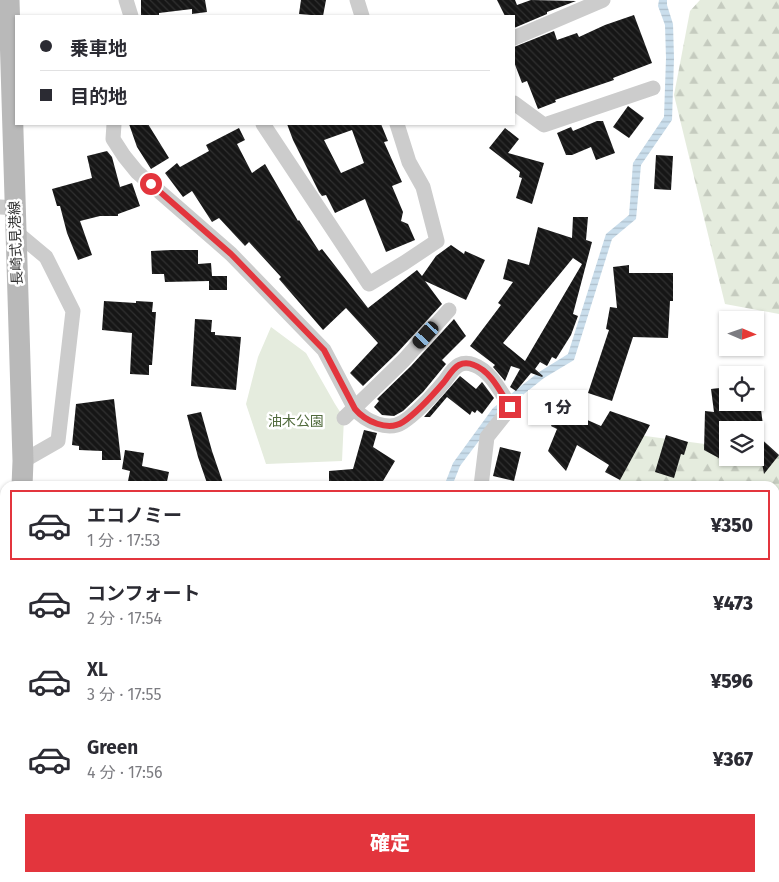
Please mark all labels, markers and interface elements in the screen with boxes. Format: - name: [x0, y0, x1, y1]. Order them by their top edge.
- text: 乗車地: [70, 37, 127, 60]
- text: 目的地: [70, 85, 127, 108]
- route start: [140, 173, 162, 195]
- street label: 長崎式見港線: [6, 201, 26, 285]
- north arrow: [719, 311, 764, 356]
- map controls: [719, 311, 764, 466]
- car: [410, 319, 441, 351]
- button: locate: [719, 366, 764, 411]
- callout: 1 分: [528, 390, 588, 424]
- route end: [499, 396, 521, 418]
- text: 1 分: [544, 398, 572, 417]
- park label: 油木公園: [268, 413, 324, 430]
- button: layers: [719, 421, 764, 466]
- icon: car: [27, 503, 72, 548]
- text: エコノミー: [87, 504, 182, 527]
- text: ¥350: [711, 514, 753, 537]
- text: 1 分 · 17:53: [87, 531, 160, 550]
- icon: car: [27, 581, 72, 626]
- text: コンフォート: [87, 582, 200, 605]
- text: ¥473: [713, 592, 753, 615]
- text: 2 分 · 17:54: [87, 609, 162, 628]
- text: XL: [87, 658, 108, 681]
- icon: car: [27, 659, 72, 704]
- text: ¥596: [710, 670, 753, 693]
- text: 3 分 · 17:55: [87, 685, 161, 704]
- text: Green: [87, 736, 138, 759]
- icon: car: [27, 737, 72, 782]
- text: ¥367: [713, 748, 753, 771]
- text: 4 分 · 17:56: [87, 763, 163, 782]
- button: 確定: [25, 814, 755, 872]

